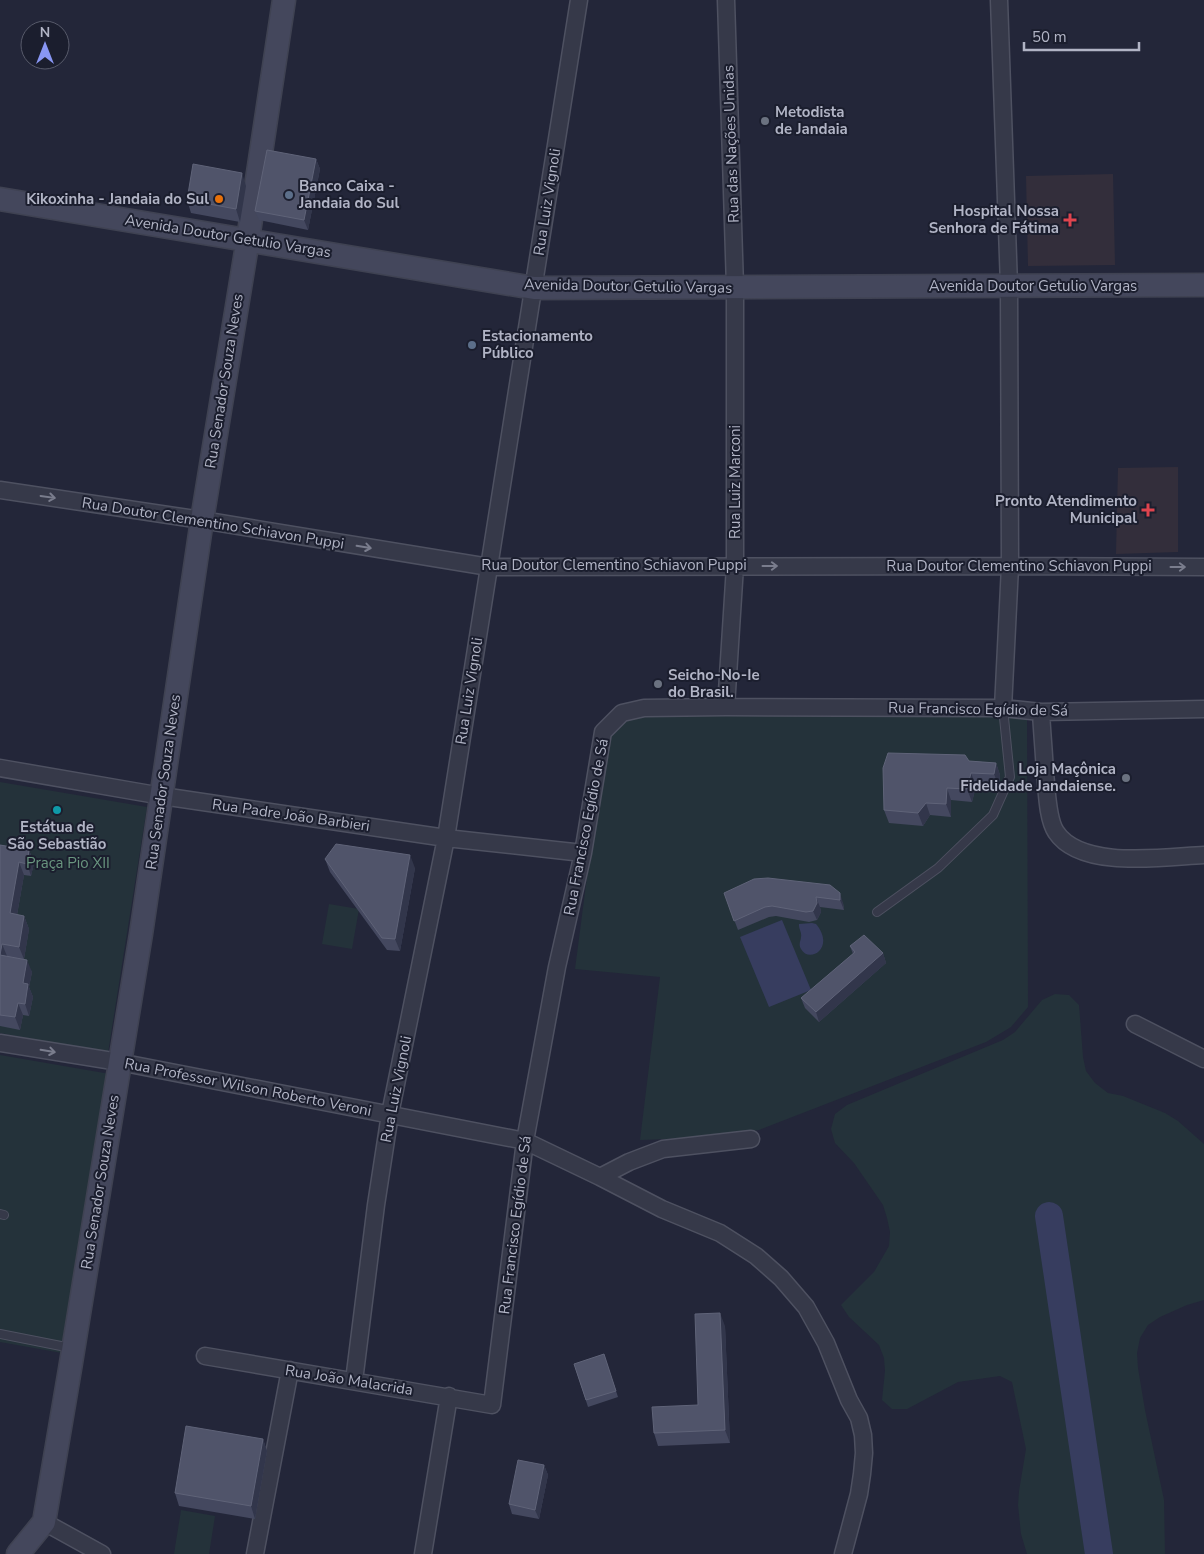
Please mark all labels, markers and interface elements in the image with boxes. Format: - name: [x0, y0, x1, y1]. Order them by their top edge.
- north arrow: [20, 20, 70, 70]
- scale bar: [1024, 20, 1139, 52]
- text: N: [40, 23, 50, 42]
- text: 50 m: [1032, 27, 1067, 47]
- street label: Rua das Nações Unidas: [718, 65, 744, 223]
- place label: Metodista de Jandaia: [775, 102, 848, 139]
- marker: Metodista de Jandaia: [759, 115, 771, 127]
- street label: Rua Luiz Vignoli: [529, 147, 565, 257]
- place label: Banco Caixa - Jandaia do Sul: [298, 176, 399, 213]
- place label: Kikoxinha - Jandaia do Sul: [26, 189, 209, 209]
- marker: Banco Caixa - Jandaia do Sul: [283, 189, 295, 201]
- marker: Kikoxinha - Jandaia do Sul: [213, 193, 225, 205]
- place label: Hospital Nossa Senhora de Fátima: [929, 201, 1059, 238]
- street label: Avenida Doutor Getulio Vargas: [123, 210, 333, 262]
- marker: Hospital Nossa Senhora de Fátima: [1063, 213, 1077, 227]
- street label: Avenida Doutor Getulio Vargas: [524, 274, 732, 298]
- street label: Avenida Doutor Getulio Vargas: [929, 276, 1137, 296]
- street label: Rua Senador Souza Neves: [200, 292, 248, 470]
- place label: Estacionamento Público: [482, 326, 593, 363]
- marker: Estacionamento Público: [466, 339, 478, 351]
- street label: Rua Luiz Marconi: [725, 425, 745, 539]
- place label: Pronto Atendimento Municipal: [995, 491, 1137, 528]
- street label: Rua Doutor Clementino Schiavon Puppi: [80, 492, 346, 554]
- one-way arrow: [40, 493, 56, 503]
- marker: Pronto Atendimento Municipal: [1141, 503, 1155, 517]
- one-way arrow: [356, 542, 372, 552]
- street label: Rua Doutor Clementino Schiavon Puppi: [481, 555, 747, 575]
- street label: Rua Doutor Clementino Schiavon Puppi: [886, 556, 1152, 576]
- one-way arrow: [762, 561, 778, 571]
- one-way arrow: [1169, 562, 1185, 572]
- street label: Rua Luiz Vignoli: [451, 636, 487, 746]
- place label: Seicho-No-Ie do Brasil.: [668, 665, 760, 702]
- marker: Seicho-No-Ie do Brasil.: [652, 678, 664, 690]
- street label: Rua Senador Souza Neves: [141, 693, 185, 871]
- street label: Rua Francisco Egídio de Sá: [888, 697, 1068, 721]
- street label: Rua Francisco Egídio de Sá: [559, 737, 613, 917]
- place label: Loja Maçônica Fidelidade Jandaiense.: [960, 759, 1116, 796]
- marker: Loja Maçônica Fidelidade Jandaiense.: [1120, 772, 1132, 784]
- street label: Rua Padre João Barbieri: [211, 794, 371, 836]
- marker: Estátua de São Sebastião: [51, 804, 63, 816]
- place label: Estátua de São Sebastião: [8, 817, 107, 854]
- park label: Praça Pio XII: [26, 853, 110, 873]
- street label: Rua Luiz Vignoli: [376, 1034, 416, 1144]
- one-way arrow: [40, 1046, 56, 1056]
- street label: Rua Professor Wilson Roberto Veroni: [123, 1053, 373, 1121]
- street label: Rua Senador Souza Neves: [76, 1093, 124, 1271]
- street label: Rua Francisco Egídio de Sá: [494, 1135, 536, 1315]
- street label: Rua João Malacrida: [284, 1360, 414, 1400]

